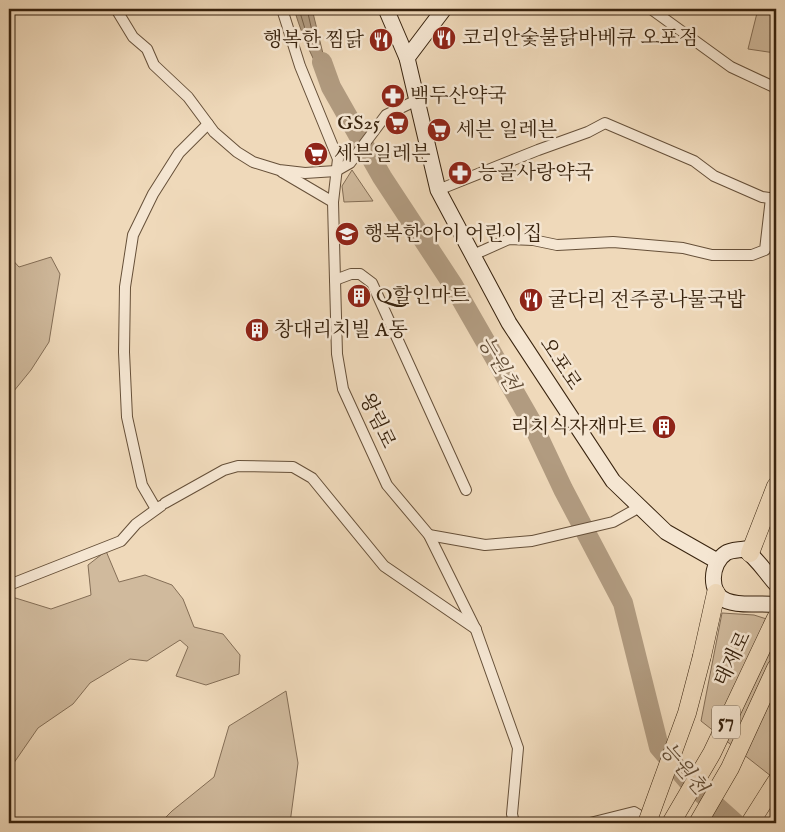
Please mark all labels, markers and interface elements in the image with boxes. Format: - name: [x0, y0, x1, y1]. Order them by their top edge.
- restaurant icon: 코리안숯불닭바베큐 오포점: [431, 25, 457, 51]
- place label: 코리안숯불닭바베큐 오포점: [462, 26, 698, 51]
- restaurant icon: 행복한 찜닭: [368, 27, 394, 53]
- place label: 행복한 찜닭: [263, 28, 365, 53]
- pharmacy icon: 백두산약국: [380, 83, 406, 109]
- place label: 백두산약국: [410, 84, 507, 109]
- supermarket icon: GS25: [384, 110, 410, 136]
- place label: GS25: [337, 111, 380, 136]
- supermarket icon: 세븐 일레븐: [426, 117, 452, 143]
- place label: 세븐 일레븐: [456, 118, 557, 143]
- supermarket icon: 세븐일레븐: [303, 141, 329, 167]
- place label: 세븐일레븐: [334, 142, 431, 167]
- pharmacy icon: 능골사랑약국: [447, 160, 473, 186]
- place label: 능골사랑약국: [478, 161, 594, 186]
- school or university icon: 행복한아이 어린이집: [334, 221, 360, 247]
- place label: 행복한아이 어린이집: [364, 222, 542, 247]
- building icon: Q할인마트: [346, 283, 372, 309]
- place label: Q할인마트: [376, 284, 470, 309]
- restaurant icon: 굴다리 전주콩나물국밥: [518, 287, 544, 313]
- place label: 굴다리 전주콩나물국밥: [548, 288, 746, 313]
- building icon: 창대리치빌 A동: [244, 317, 270, 343]
- place label: 창대리치빌 A동: [274, 318, 408, 343]
- water label: 능원천: [471, 331, 526, 399]
- street label: 오포로: [534, 333, 586, 395]
- street label: 왕림로: [353, 389, 401, 453]
- building icon: 리치식자재마트: [651, 414, 677, 440]
- place label: 리치식자재마트: [511, 415, 646, 440]
- street label: 태재로: [709, 627, 757, 691]
- road number: 57: [712, 706, 740, 739]
- water label: 능원천: [653, 737, 714, 802]

